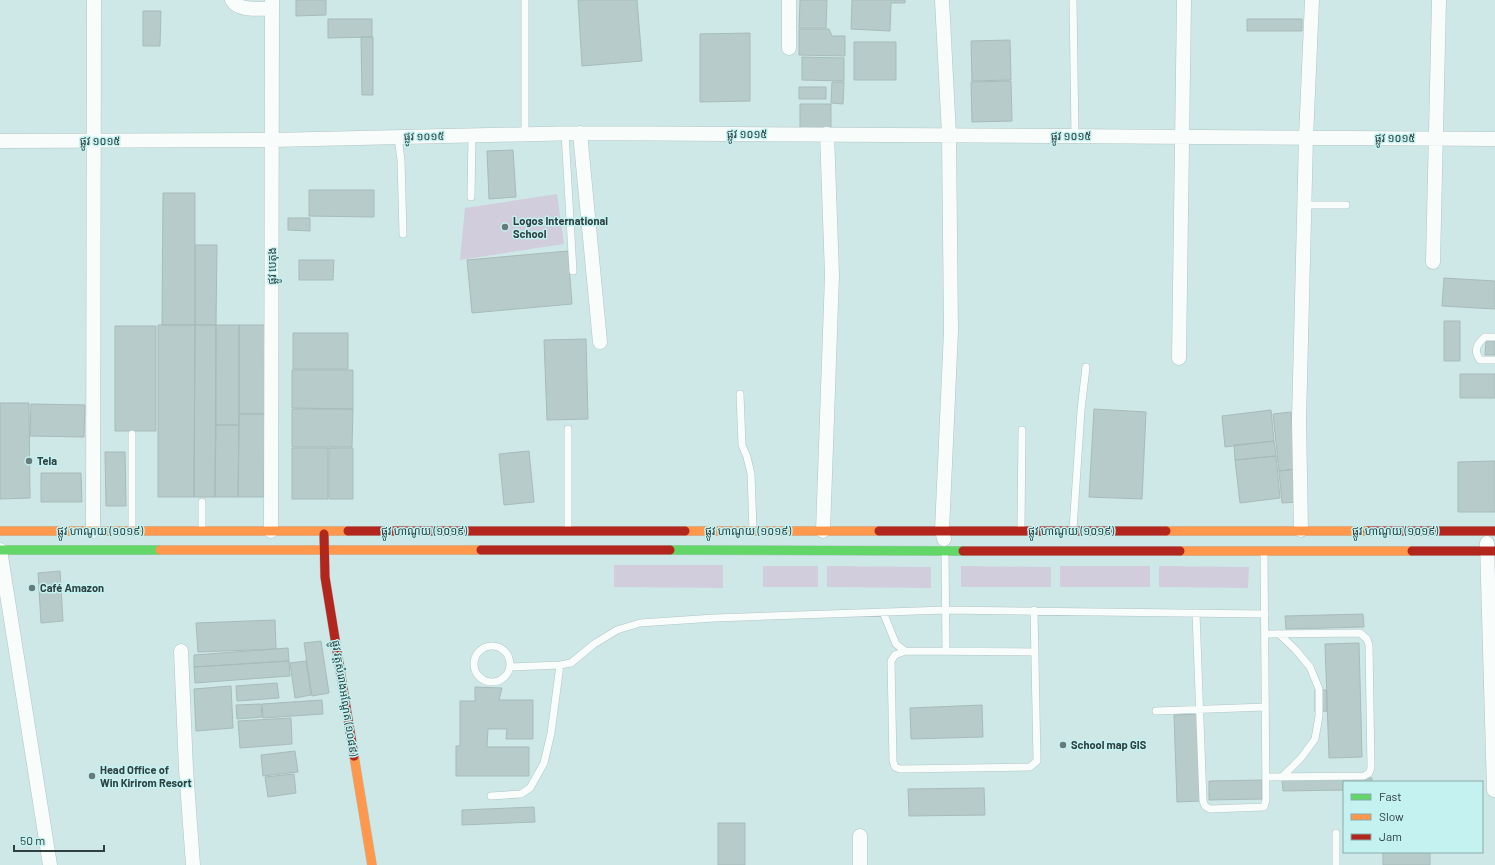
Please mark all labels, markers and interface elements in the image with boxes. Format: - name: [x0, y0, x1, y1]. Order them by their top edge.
- street label: ផ្លូវ ១០១៥: [727, 127, 767, 144]
- street label: ផ្លូវ ១០១៥: [404, 129, 445, 147]
- street label: ផ្លូវ ១០១៥: [1051, 129, 1091, 146]
- street label: ផ្លូវ ១០១៥: [1375, 131, 1415, 148]
- street label: ផ្លូវ ១០១៥: [80, 134, 120, 151]
- place label: Logos International School: [513, 214, 608, 240]
- marker: Logos International School: [500, 222, 510, 232]
- street label: ផ្លូវ បេតុង: [265, 248, 282, 284]
- place label: Tela: [37, 454, 57, 467]
- marker: Tela: [24, 456, 34, 466]
- street label: ផ្លូវ ហាណូយ (១០១៩): [57, 524, 143, 541]
- street label: ផ្លូវ ហាណូយ (១០១៩): [381, 524, 467, 541]
- street label: ផ្លូវ ហាណូយ (១០១៩): [705, 524, 791, 541]
- street label: ផ្លូវ ហាណូយ (១០១៩): [1028, 524, 1114, 541]
- street label: ផ្លូវ ហាណូយ (១០១៩): [1352, 524, 1438, 541]
- place label: Café Amazon: [40, 581, 104, 594]
- marker: Café Amazon: [27, 583, 37, 593]
- street label: ផ្លូវ វត្តសំរោងអណ្ដែត (១០៨៩): [326, 639, 361, 758]
- place label: School map GIS: [1071, 738, 1147, 751]
- marker: School map GIS: [1058, 740, 1068, 750]
- place label: Head Office of Win Kirirom Resort: [100, 763, 192, 789]
- marker: Head Office of Win Kirirom Resort: [87, 771, 97, 781]
- legend: [1343, 781, 1483, 853]
- text: Fast: [1379, 789, 1402, 803]
- text: Slow: [1379, 809, 1404, 823]
- scale bar: [14, 827, 104, 853]
- text: Jam: [1379, 829, 1402, 843]
- text: 50 m: [20, 833, 45, 847]

